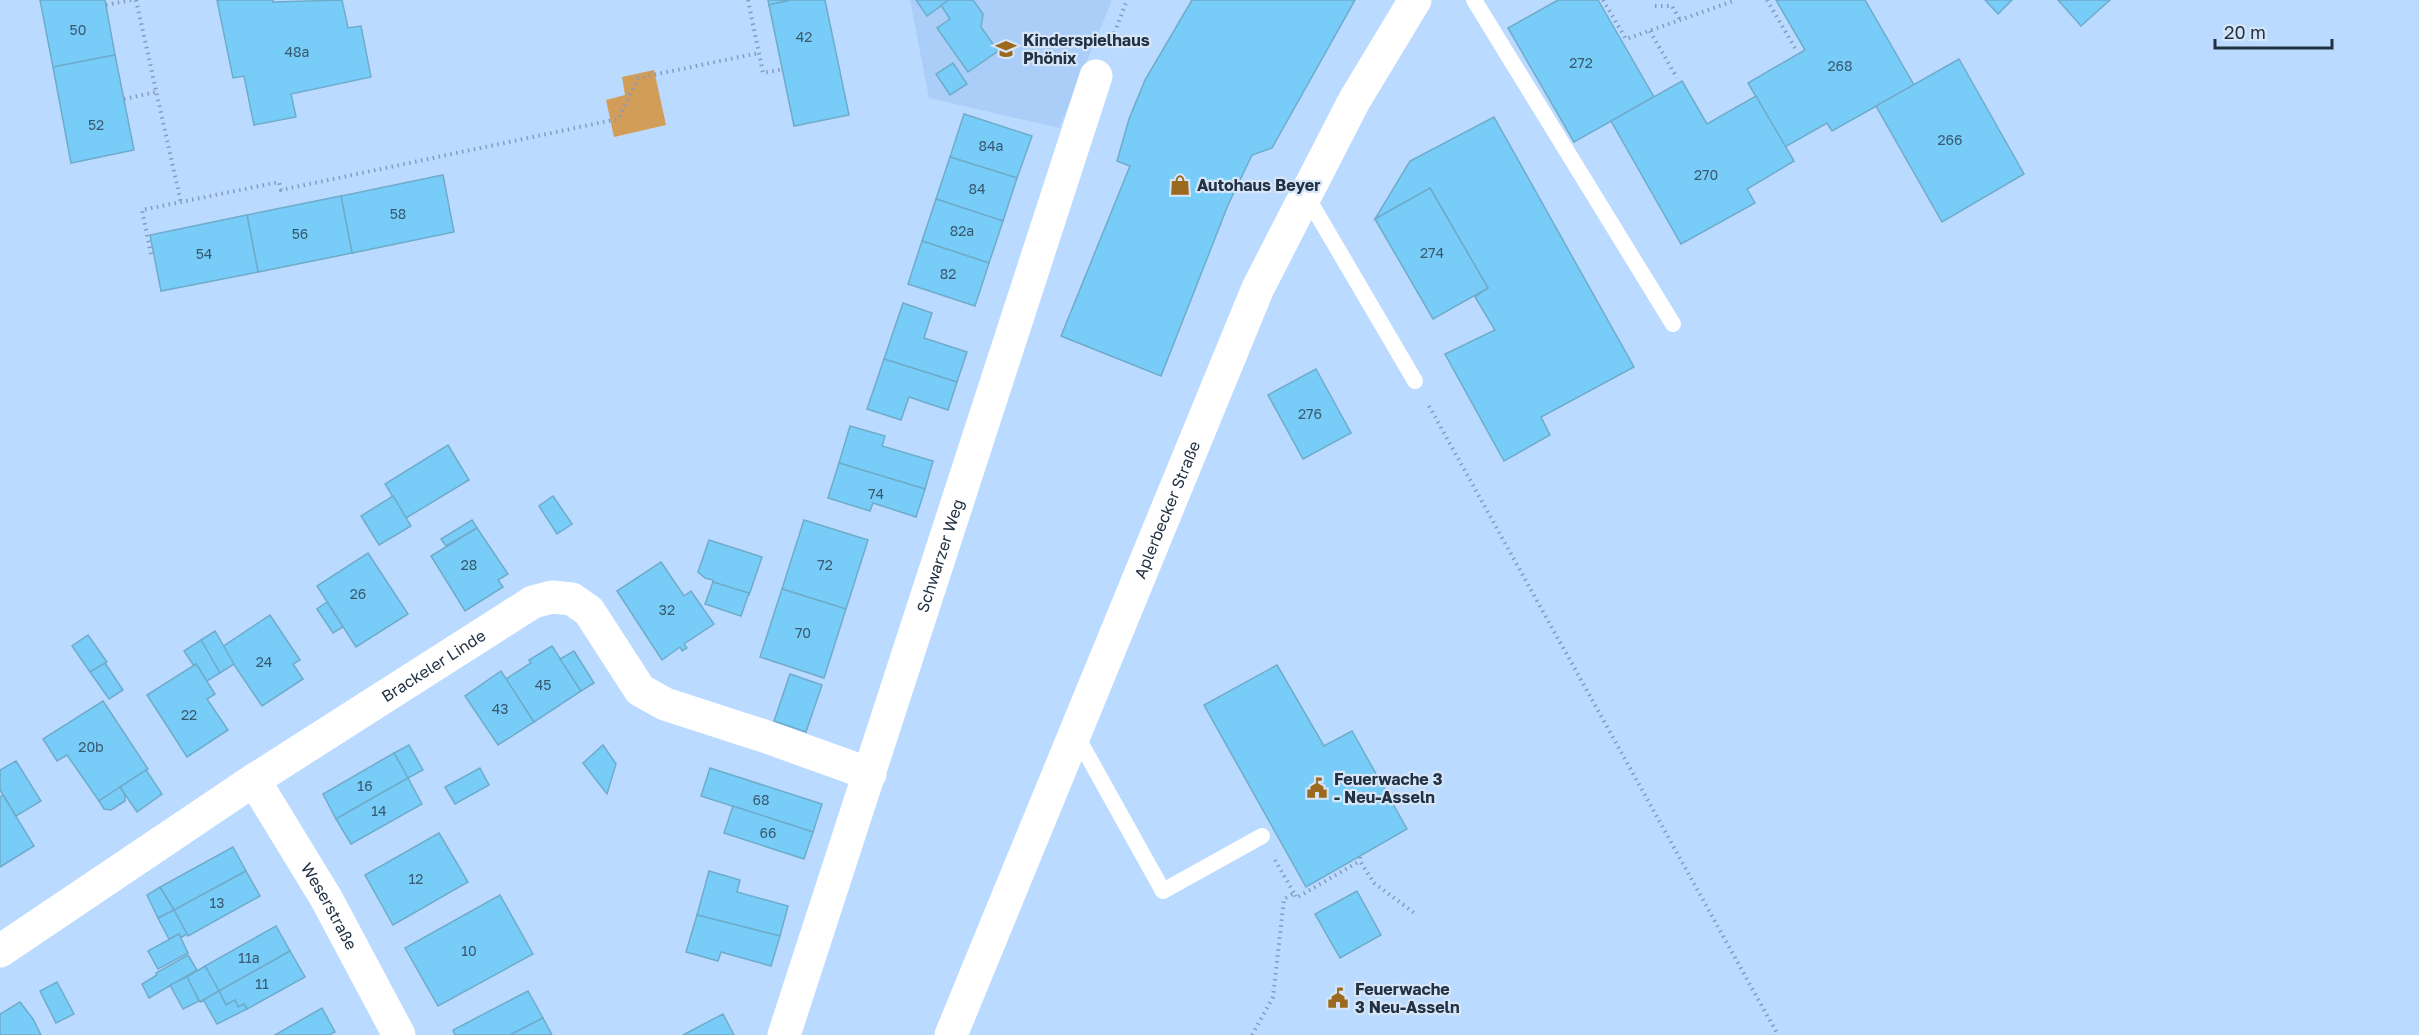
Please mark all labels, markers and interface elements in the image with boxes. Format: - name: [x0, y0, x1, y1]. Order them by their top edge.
- scale bar: [2215, 12, 2332, 50]
- house number: 50: [70, 21, 86, 38]
- text: 20 m: [2224, 21, 2266, 43]
- house number: 42: [796, 28, 812, 45]
- place label: Kinderspielhaus Phönix: [1023, 30, 1150, 68]
- school or university icon: Kinderspielhaus Phönix: [994, 37, 1018, 61]
- house number: 48a: [285, 43, 310, 60]
- house number: 272: [1569, 54, 1593, 71]
- house number: 268: [1827, 57, 1853, 74]
- house number: 52: [88, 116, 104, 133]
- house number: 266: [1937, 131, 1963, 148]
- house number: 84a: [979, 137, 1004, 154]
- house number: 270: [1694, 166, 1718, 183]
- shop icon: Autohaus Beyer: [1168, 173, 1192, 197]
- place label: Autohaus Beyer: [1197, 175, 1320, 195]
- house number: 84: [968, 180, 986, 197]
- house number: 58: [390, 205, 406, 222]
- house number: 82a: [950, 222, 974, 239]
- house number: 56: [292, 225, 308, 242]
- house number: 274: [1420, 244, 1444, 261]
- house number: 54: [196, 245, 212, 262]
- house number: 82: [940, 265, 956, 282]
- house number: 276: [1298, 405, 1322, 422]
- street label: Aplerbecker Straße: [1130, 438, 1204, 582]
- house number: 74: [868, 485, 884, 502]
- street label: Schwarzer Weg: [912, 496, 968, 615]
- house number: 28: [461, 556, 477, 573]
- house number: 72: [817, 556, 833, 573]
- house number: 26: [350, 585, 366, 602]
- house number: 32: [659, 601, 675, 618]
- house number: 70: [795, 624, 811, 641]
- street label: Brackeler Linde: [378, 625, 489, 706]
- house number: 24: [256, 653, 272, 670]
- house number: 45: [535, 676, 551, 693]
- house number: 43: [492, 700, 508, 717]
- house number: 22: [181, 706, 197, 723]
- house number: 20b: [78, 738, 104, 755]
- place label: Feuerwache 3 - Neu-Asseln: [1334, 769, 1443, 807]
- public building icon: Feuerwache 3 - Neu-Asseln: [1305, 776, 1329, 800]
- house number: 16: [357, 777, 373, 794]
- house number: 68: [752, 791, 770, 808]
- house number: 14: [371, 802, 387, 819]
- house number: 66: [760, 824, 776, 841]
- street label: Weserstraße: [297, 859, 362, 953]
- house number: 12: [409, 870, 423, 887]
- house number: 13: [210, 894, 224, 911]
- house number: 10: [461, 942, 477, 959]
- house number: 11a: [238, 949, 260, 966]
- house number: 11: [255, 975, 269, 992]
- place label: Feuerwache 3 Neu-Asseln: [1355, 979, 1460, 1017]
- public building icon: Feuerwache 3 Neu-Asseln: [1326, 986, 1350, 1010]

